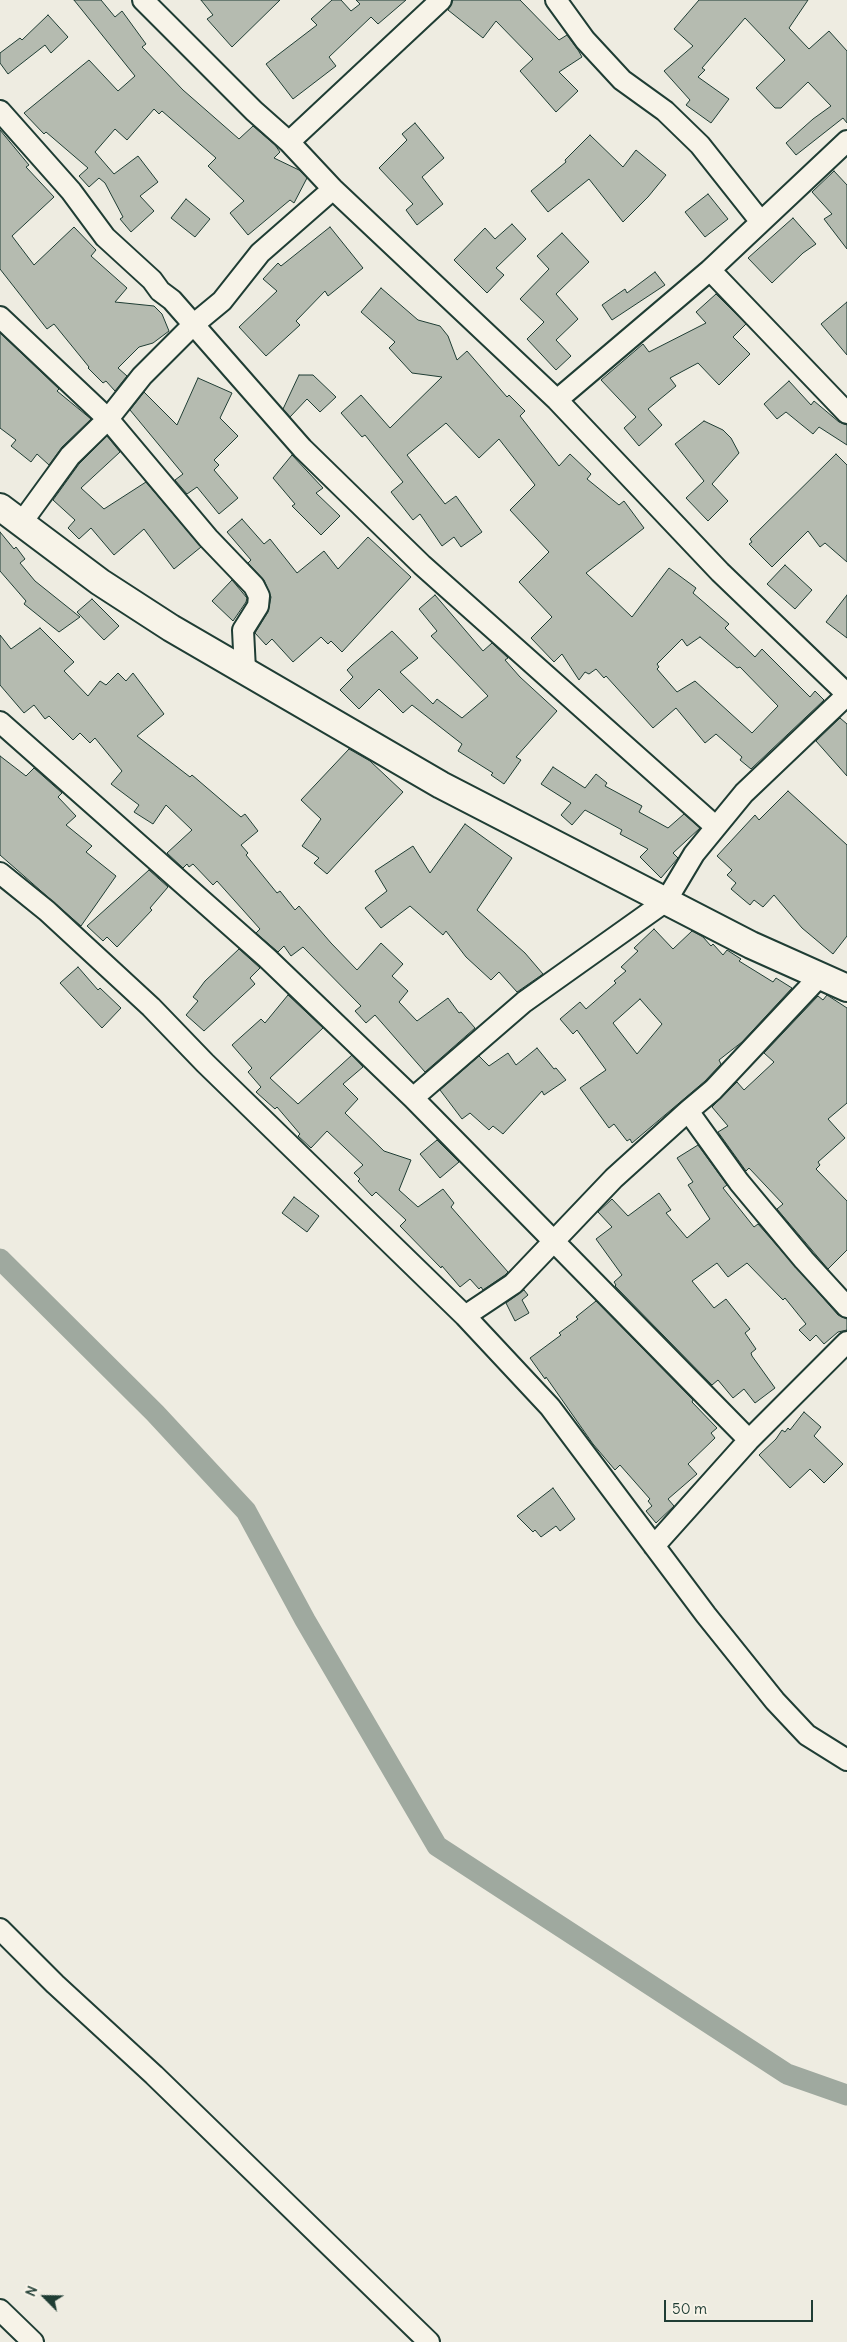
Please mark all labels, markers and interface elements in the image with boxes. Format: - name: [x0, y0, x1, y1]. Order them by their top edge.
- north arrow: [20, 2272, 70, 2322]
- text: N: [21, 2283, 41, 2299]
- scale bar: [667, 2290, 816, 2322]
- text: 50 m: [672, 2299, 707, 2318]

